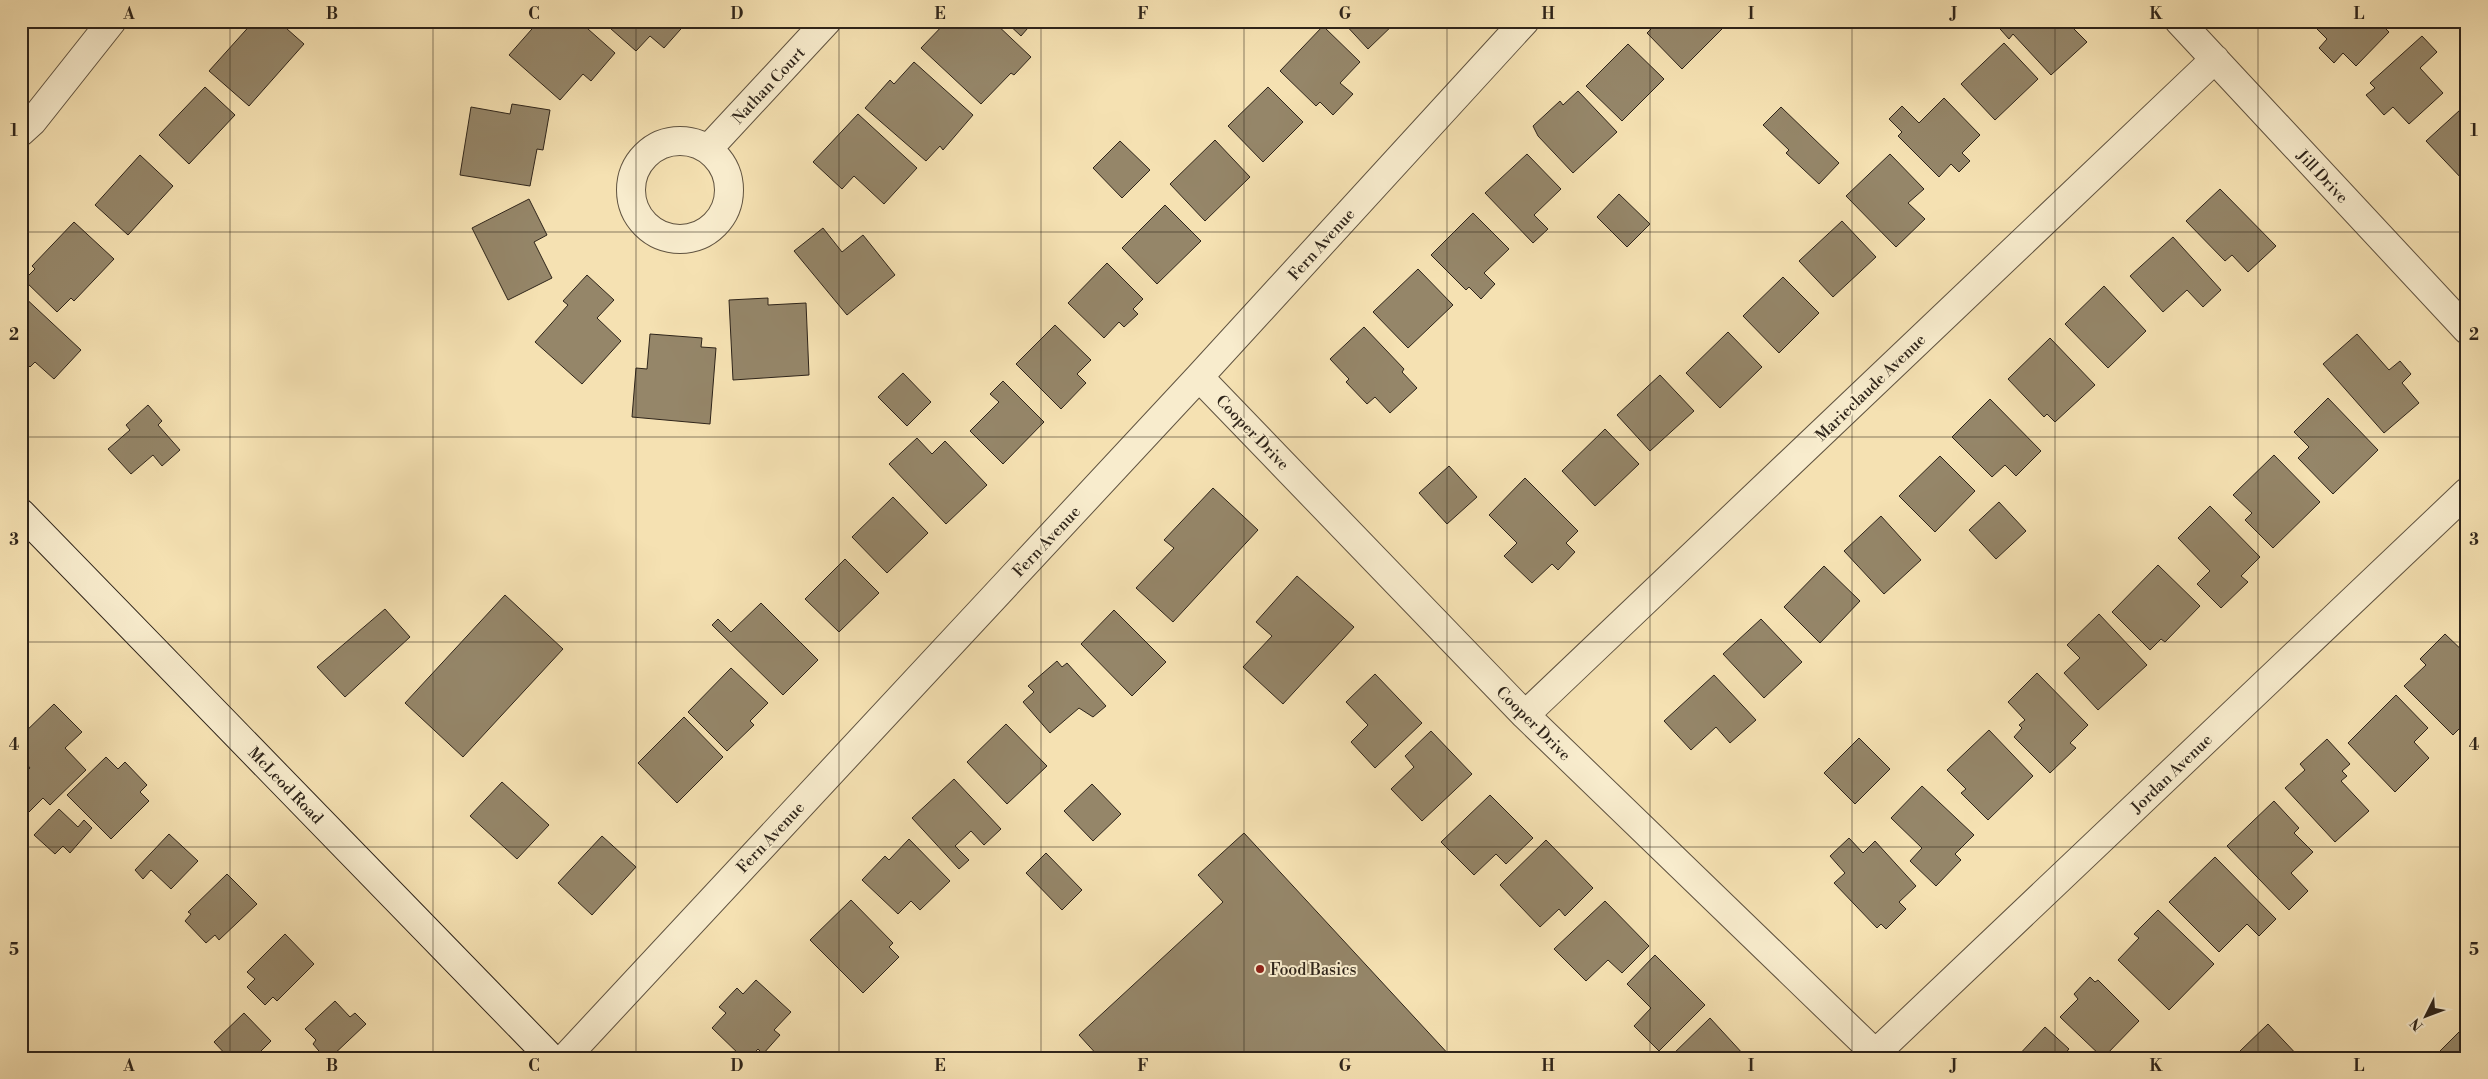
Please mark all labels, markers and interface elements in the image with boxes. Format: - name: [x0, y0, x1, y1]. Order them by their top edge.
- text: A: [122, 4, 135, 24]
- text: B: [326, 4, 338, 24]
- text: C: [528, 4, 540, 24]
- text: D: [731, 4, 744, 24]
- text: E: [934, 4, 946, 24]
- text: F: [1137, 4, 1149, 24]
- text: G: [1339, 4, 1352, 24]
- text: H: [1541, 4, 1555, 24]
- text: I: [1748, 4, 1754, 24]
- text: J: [1949, 4, 1957, 24]
- text: K: [2150, 4, 2164, 24]
- text: L: [2354, 4, 2365, 24]
- street label: Nathan Court: [728, 43, 810, 128]
- text: 1: [10, 121, 18, 141]
- text: 1: [2470, 121, 2478, 141]
- street label: Jill Drive: [2292, 145, 2352, 208]
- street label: Fern Avenue: [1284, 204, 1359, 285]
- text: 2: [9, 325, 19, 345]
- text: 2: [2469, 325, 2479, 345]
- street label: Marieclaude Avenue: [1811, 330, 1930, 446]
- street label: Cooper Drive: [1211, 391, 1293, 475]
- street label: Fern Avenue: [1009, 502, 1085, 582]
- text: 3: [9, 530, 19, 550]
- text: 3: [2469, 530, 2479, 550]
- street label: Cooper Drive: [1492, 682, 1575, 765]
- street label: Jordan Avenue: [2126, 730, 2217, 818]
- text: 4: [9, 735, 20, 755]
- text: 4: [2469, 735, 2480, 755]
- street label: McLeod Road: [244, 743, 327, 828]
- street label: Fern Avenue: [733, 798, 809, 878]
- text: 5: [9, 940, 19, 960]
- text: 5: [2469, 940, 2479, 960]
- place label: Food Basics: [1270, 960, 1356, 980]
- marker: Food Basics: [1254, 963, 1266, 975]
- north arrow: [2400, 992, 2450, 1042]
- text: N: [2407, 1014, 2427, 1034]
- text: A: [122, 1056, 135, 1076]
- text: B: [326, 1056, 338, 1076]
- text: C: [528, 1056, 540, 1076]
- text: D: [731, 1056, 744, 1076]
- text: E: [934, 1056, 946, 1076]
- text: F: [1137, 1056, 1149, 1076]
- text: G: [1339, 1056, 1352, 1076]
- text: H: [1541, 1056, 1555, 1076]
- text: I: [1748, 1056, 1754, 1076]
- text: J: [1949, 1056, 1957, 1076]
- text: K: [2150, 1056, 2164, 1076]
- text: L: [2354, 1056, 2365, 1076]

